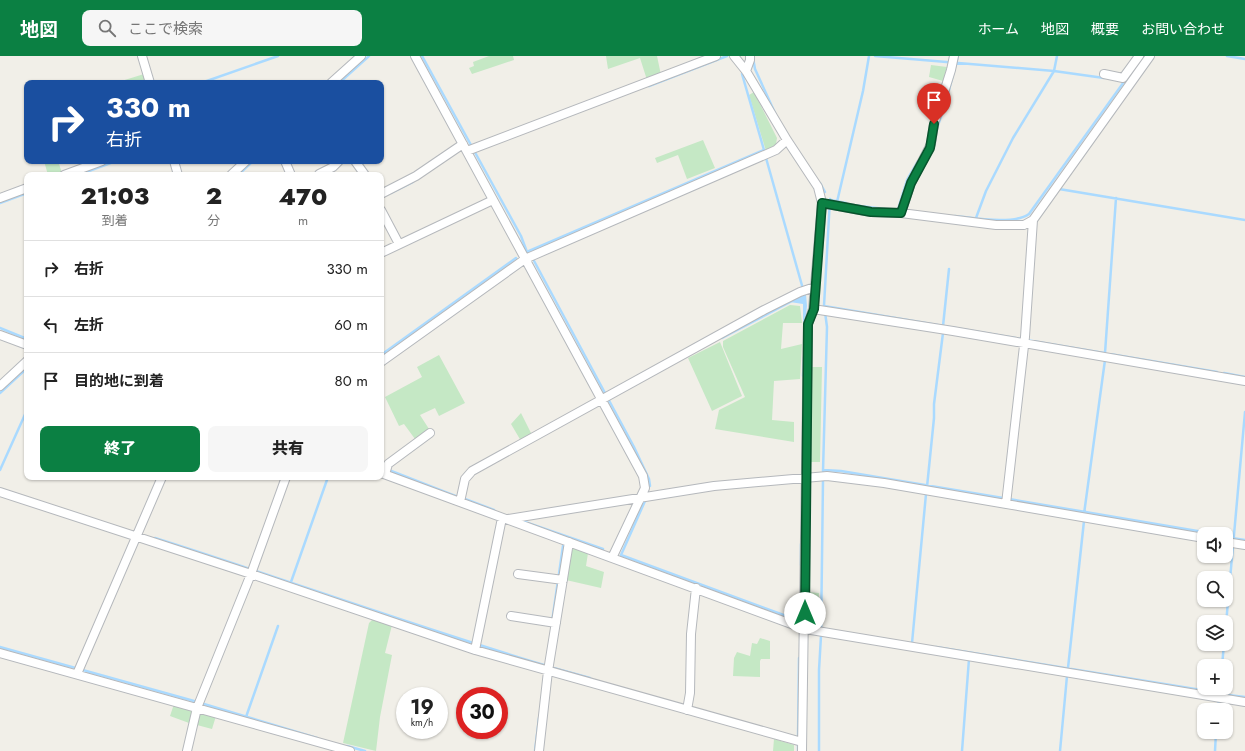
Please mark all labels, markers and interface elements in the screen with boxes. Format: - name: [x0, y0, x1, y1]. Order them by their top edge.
- search box: [82, 10, 362, 46]
- text: 地図: [20, 16, 58, 43]
- icon: search: [96, 17, 118, 39]
- text: ここで検索: [128, 18, 203, 40]
- text: ホーム: [977, 19, 1019, 39]
- text: 地図: [1041, 19, 1069, 39]
- text: 概要: [1091, 19, 1119, 39]
- text: お問い合わせ: [1141, 19, 1225, 39]
- pin: [917, 83, 951, 124]
- text: 330 m: [106, 87, 191, 128]
- icon: arrive: [923, 89, 945, 111]
- icon: right: [40, 96, 92, 148]
- text: 右折: [106, 127, 142, 153]
- text: 21:03: [80, 178, 149, 213]
- text: 2: [206, 178, 222, 213]
- text: 470: [279, 179, 327, 214]
- text: 到着: [102, 211, 128, 230]
- text: 分: [207, 211, 220, 230]
- text: m: [298, 211, 308, 230]
- icon: right: [40, 258, 62, 280]
- text: 右折: [74, 258, 104, 280]
- text: 330 m: [326, 258, 368, 280]
- icon: left: [40, 314, 62, 336]
- text: 左折: [74, 314, 104, 336]
- text: 60 m: [334, 314, 368, 336]
- icon: arrive: [40, 370, 62, 392]
- text: 目的地に到着: [74, 370, 164, 392]
- text: 80 m: [335, 370, 368, 392]
- button: 終了: [40, 426, 200, 472]
- button: 共有: [208, 426, 368, 472]
- map controls: [1197, 527, 1233, 739]
- button: sound: [1197, 527, 1233, 563]
- button: search: [1197, 571, 1233, 607]
- position arrow: [784, 592, 826, 634]
- button: layers: [1197, 615, 1233, 651]
- button: +: [1197, 659, 1233, 695]
- speed limit sign: 30: [456, 687, 508, 739]
- text: 19: [410, 693, 434, 722]
- button: −: [1197, 703, 1233, 739]
- text: km/h: [411, 715, 433, 730]

